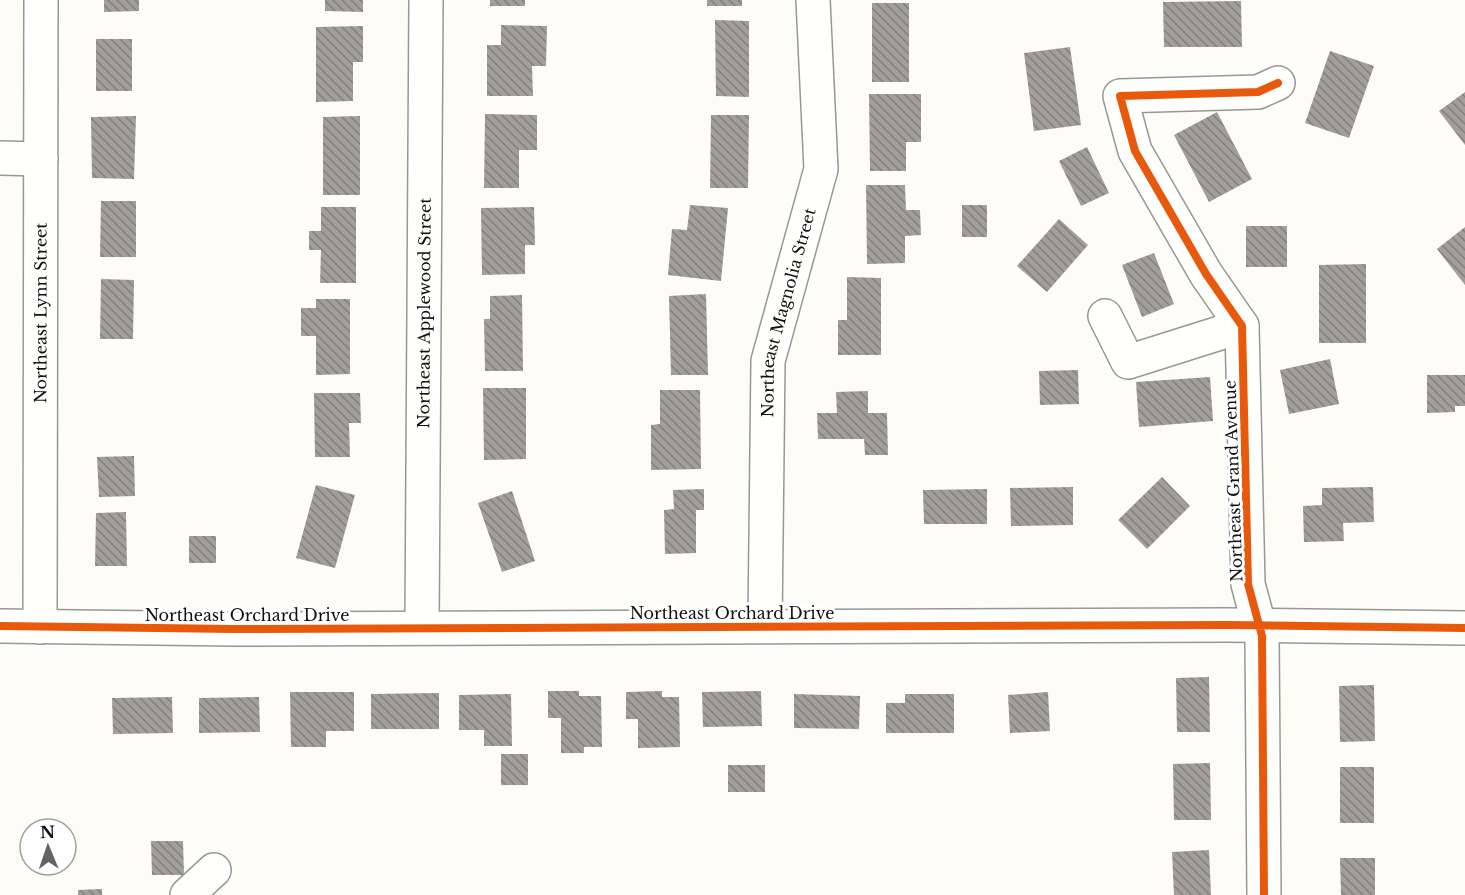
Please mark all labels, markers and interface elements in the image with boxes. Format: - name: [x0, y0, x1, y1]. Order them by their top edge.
- street label: Northeast Applewood Street: [413, 198, 435, 428]
- street label: Northeast Magnolia Street: [757, 206, 820, 417]
- street label: Northeast Lynn Street: [30, 223, 51, 403]
- street label: Northeast Grand Avenue: [1219, 380, 1247, 582]
- street label: Northeast Orchard Drive: [630, 603, 834, 623]
- street label: Northeast Orchard Drive: [145, 605, 349, 625]
- north arrow: [18, 817, 78, 877]
- text: N: [40, 822, 55, 842]

